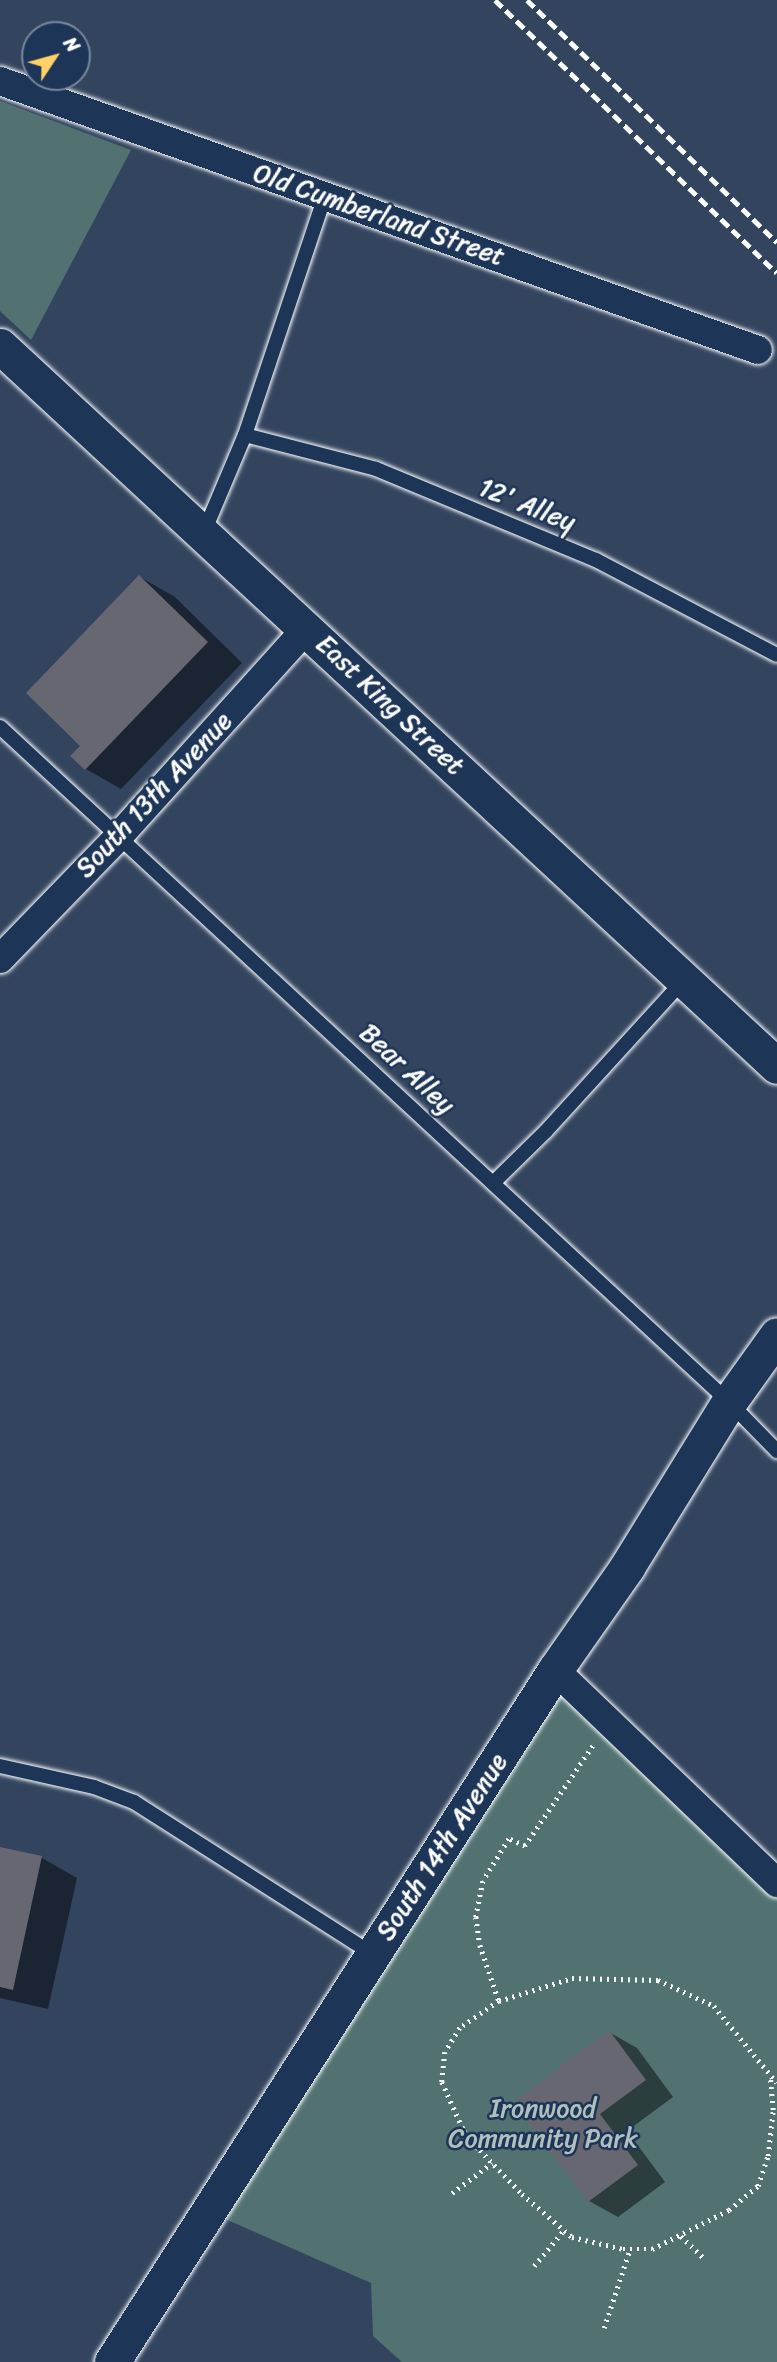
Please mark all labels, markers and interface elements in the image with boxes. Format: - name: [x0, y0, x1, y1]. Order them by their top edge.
- north arrow: [21, 21, 91, 91]
- text: N: [55, 30, 89, 60]
- street label: Old Cumberland Street: [249, 157, 509, 273]
- street label: 12' Alley: [474, 472, 580, 538]
- street label: East King Street: [310, 629, 470, 781]
- street label: South 13th Avenue: [69, 706, 239, 884]
- street label: Bear Alley: [353, 1017, 461, 1121]
- street label: South 14th Avenue: [370, 1747, 514, 1947]
- park label: Ironwood Community Park: [448, 2093, 638, 2154]

